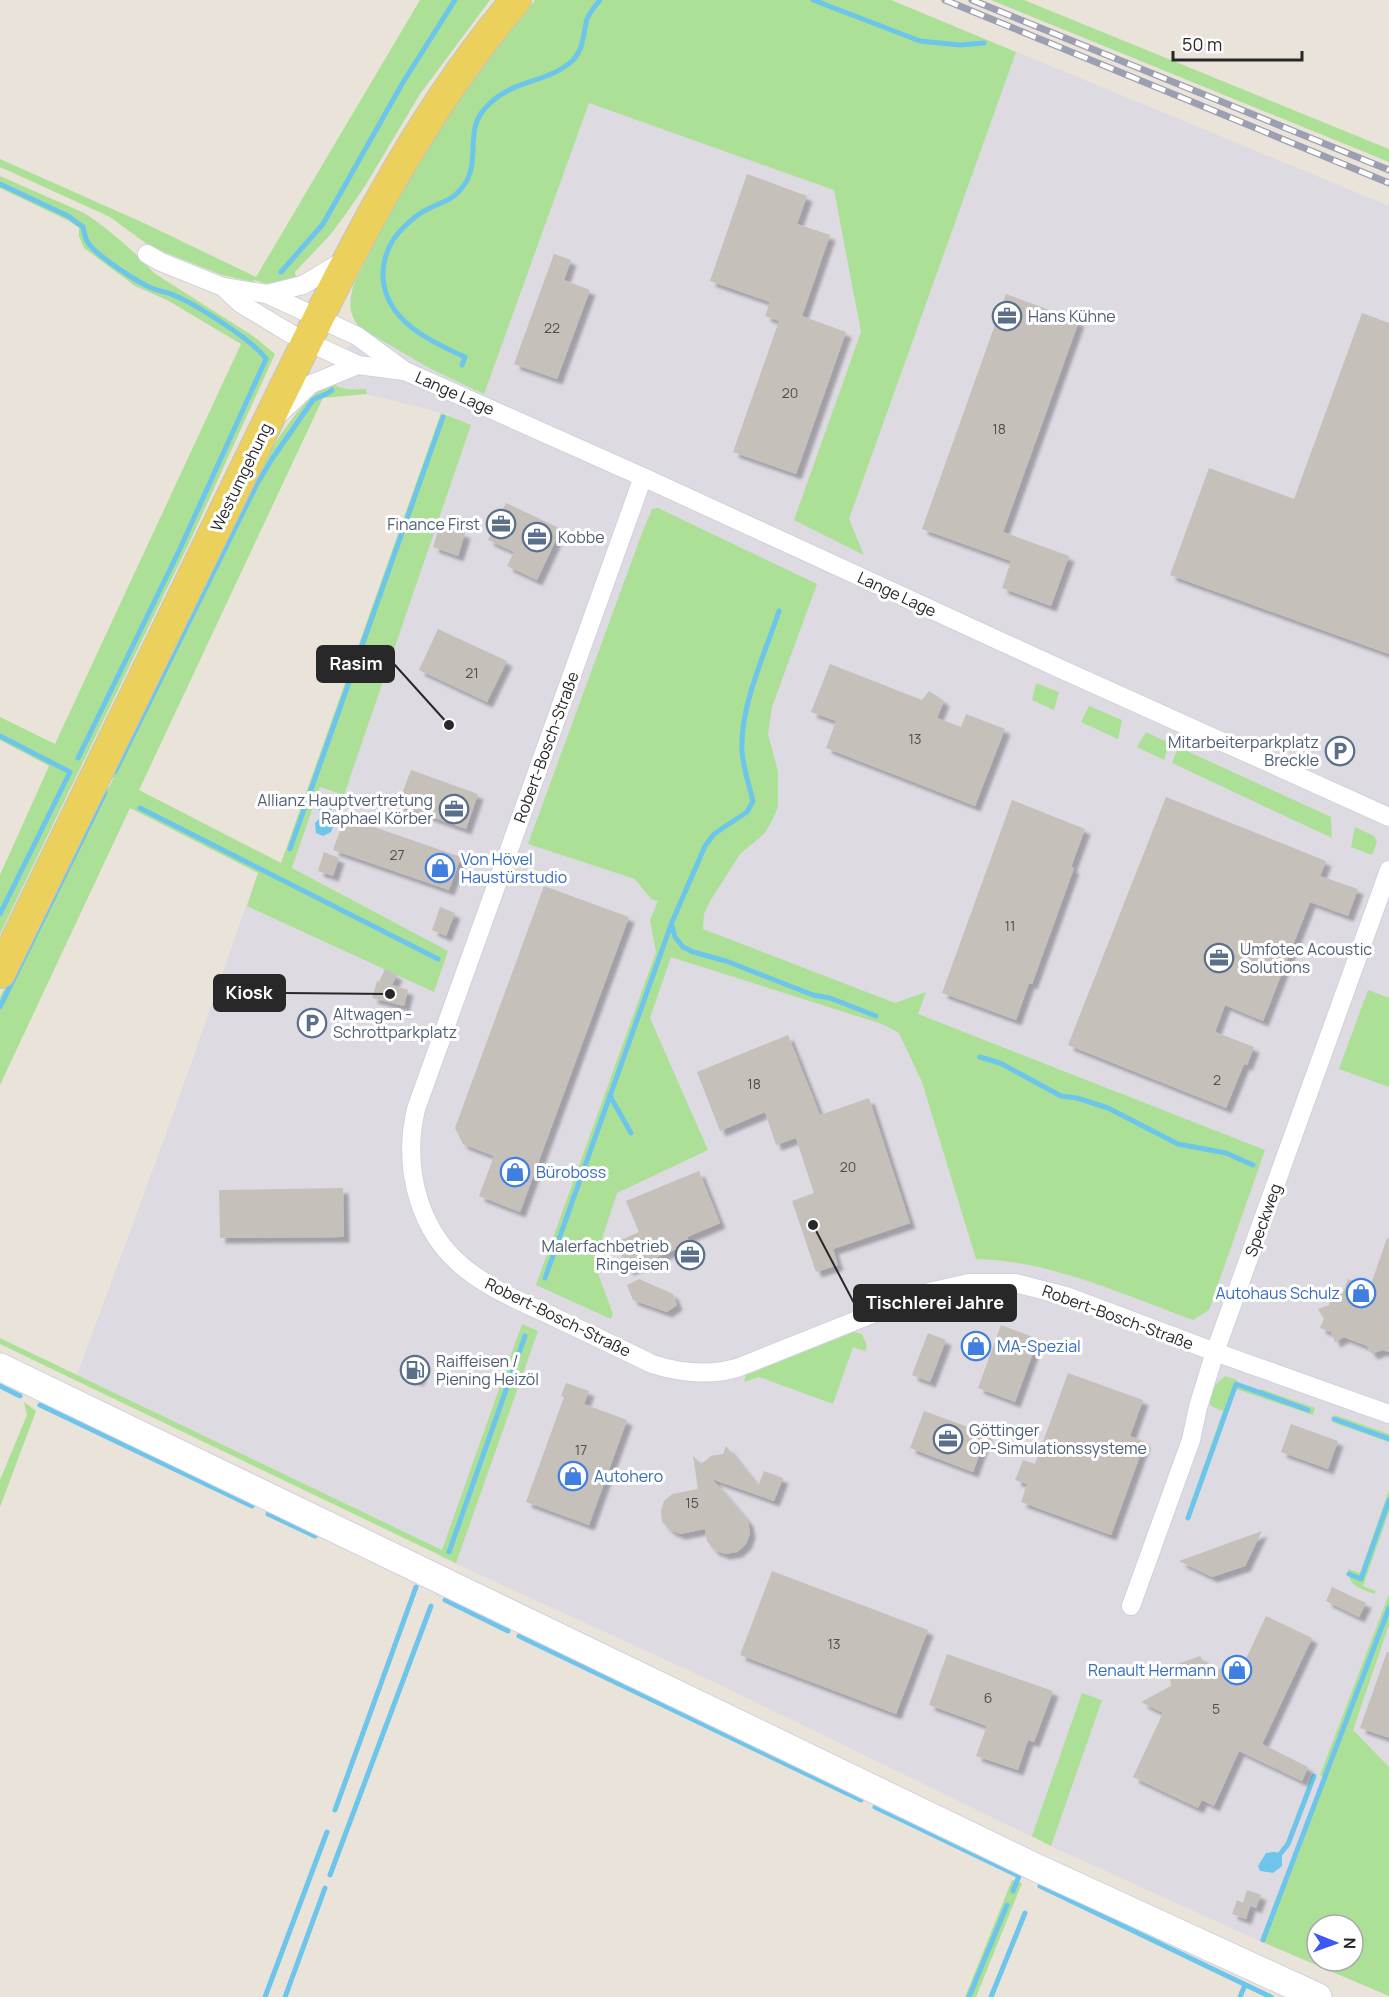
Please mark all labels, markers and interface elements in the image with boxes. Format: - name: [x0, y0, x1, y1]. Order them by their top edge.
- scale bar: [1173, 24, 1302, 62]
- text: 50 m: [1182, 32, 1222, 56]
- office icon: Hans Kühne: [991, 300, 1023, 332]
- place label: Hans Kühne: [1028, 305, 1116, 327]
- house number: 22: [544, 318, 560, 337]
- street label: Lange Lage: [412, 366, 498, 420]
- house number: 20: [782, 383, 798, 402]
- street label: Westumgehung: [205, 419, 277, 535]
- house number: 18: [992, 419, 1006, 438]
- office icon: Finance First: [485, 508, 517, 540]
- place label: Finance First: [387, 513, 480, 535]
- office icon: Kobbe: [521, 521, 553, 553]
- place label: Kobbe: [558, 526, 605, 548]
- street label: Lange Lage: [854, 566, 940, 622]
- callout: Rasim: [317, 646, 394, 682]
- text: Rasim: [329, 651, 383, 675]
- house number: 21: [465, 663, 479, 682]
- street label: Robert-Bosch-Straße: [508, 668, 584, 826]
- house number: 13: [908, 729, 922, 748]
- place label: Mitarbeiterparkplatz Breckle: [1168, 731, 1319, 771]
- parking icon: Mitarbeiterparkplatz Breckle: [1324, 735, 1356, 767]
- place label: Allianz Hauptvertretung Raphael Körber: [257, 789, 433, 829]
- office icon: Allianz Hauptvertretung Raphael Körber: [438, 793, 470, 825]
- house number: 27: [389, 845, 405, 864]
- place label: Von Hövel Haustürstudio: [461, 848, 567, 888]
- shop icon: Von Hövel Haustürstudio: [424, 852, 456, 884]
- house number: 11: [1005, 916, 1015, 935]
- place label: Umfotec Acoustic Solutions: [1240, 938, 1372, 978]
- office icon: Umfotec Acoustic Solutions: [1203, 942, 1235, 974]
- callout: Kiosk: [214, 975, 285, 1011]
- text: Kiosk: [225, 980, 274, 1004]
- place label: Altwagen - Schrottparkplatz: [333, 1003, 457, 1043]
- parking icon: Altwagen - Schrottparkplatz: [296, 1007, 328, 1039]
- house number: 2: [1213, 1070, 1221, 1089]
- house number: 18: [747, 1074, 761, 1093]
- shop icon: Büroboss: [499, 1156, 531, 1188]
- house number: 20: [840, 1157, 856, 1176]
- place label: Büroboss: [536, 1161, 606, 1183]
- street label: Speckweg: [1240, 1180, 1286, 1260]
- place label: Malerfachbetrieb Ringeisen: [542, 1235, 669, 1275]
- office icon: Malerfachbetrieb Ringeisen: [674, 1239, 706, 1271]
- street label: Robert-Bosch-Straße: [482, 1272, 634, 1362]
- shop icon: Autohaus Schulz: [1345, 1277, 1377, 1309]
- street label: Robert-Bosch-Straße: [1039, 1279, 1197, 1355]
- place label: Autohaus Schulz: [1215, 1282, 1340, 1304]
- callout: Tischlerei Jahre: [854, 1285, 1016, 1321]
- text: Tischlerei Jahre: [866, 1290, 1004, 1314]
- shop icon: MA-Spezial: [960, 1330, 992, 1362]
- place label: MA-Spezial: [997, 1335, 1081, 1357]
- place label: Raiffeisen / Piening Heizöl: [436, 1350, 539, 1390]
- fuel station icon: Raiffeisen / Piening Heizöl: [399, 1354, 431, 1386]
- place label: Göttinger OP-Simulationssysteme: [969, 1419, 1147, 1459]
- office icon: Göttinger OP-Simulationssysteme: [932, 1423, 964, 1455]
- house number: 17: [575, 1440, 587, 1459]
- shop icon: Autohero: [557, 1460, 589, 1492]
- place label: Autohero: [594, 1465, 663, 1487]
- house number: 15: [685, 1493, 699, 1512]
- house number: 13: [827, 1634, 841, 1653]
- shop icon: Renault Hermann: [1221, 1654, 1253, 1686]
- place label: Renault Hermann: [1088, 1659, 1216, 1681]
- house number: 6: [984, 1688, 992, 1707]
- house number: 5: [1212, 1699, 1220, 1718]
- north arrow: [1305, 1913, 1365, 1973]
- text: N: [1339, 1937, 1361, 1949]

